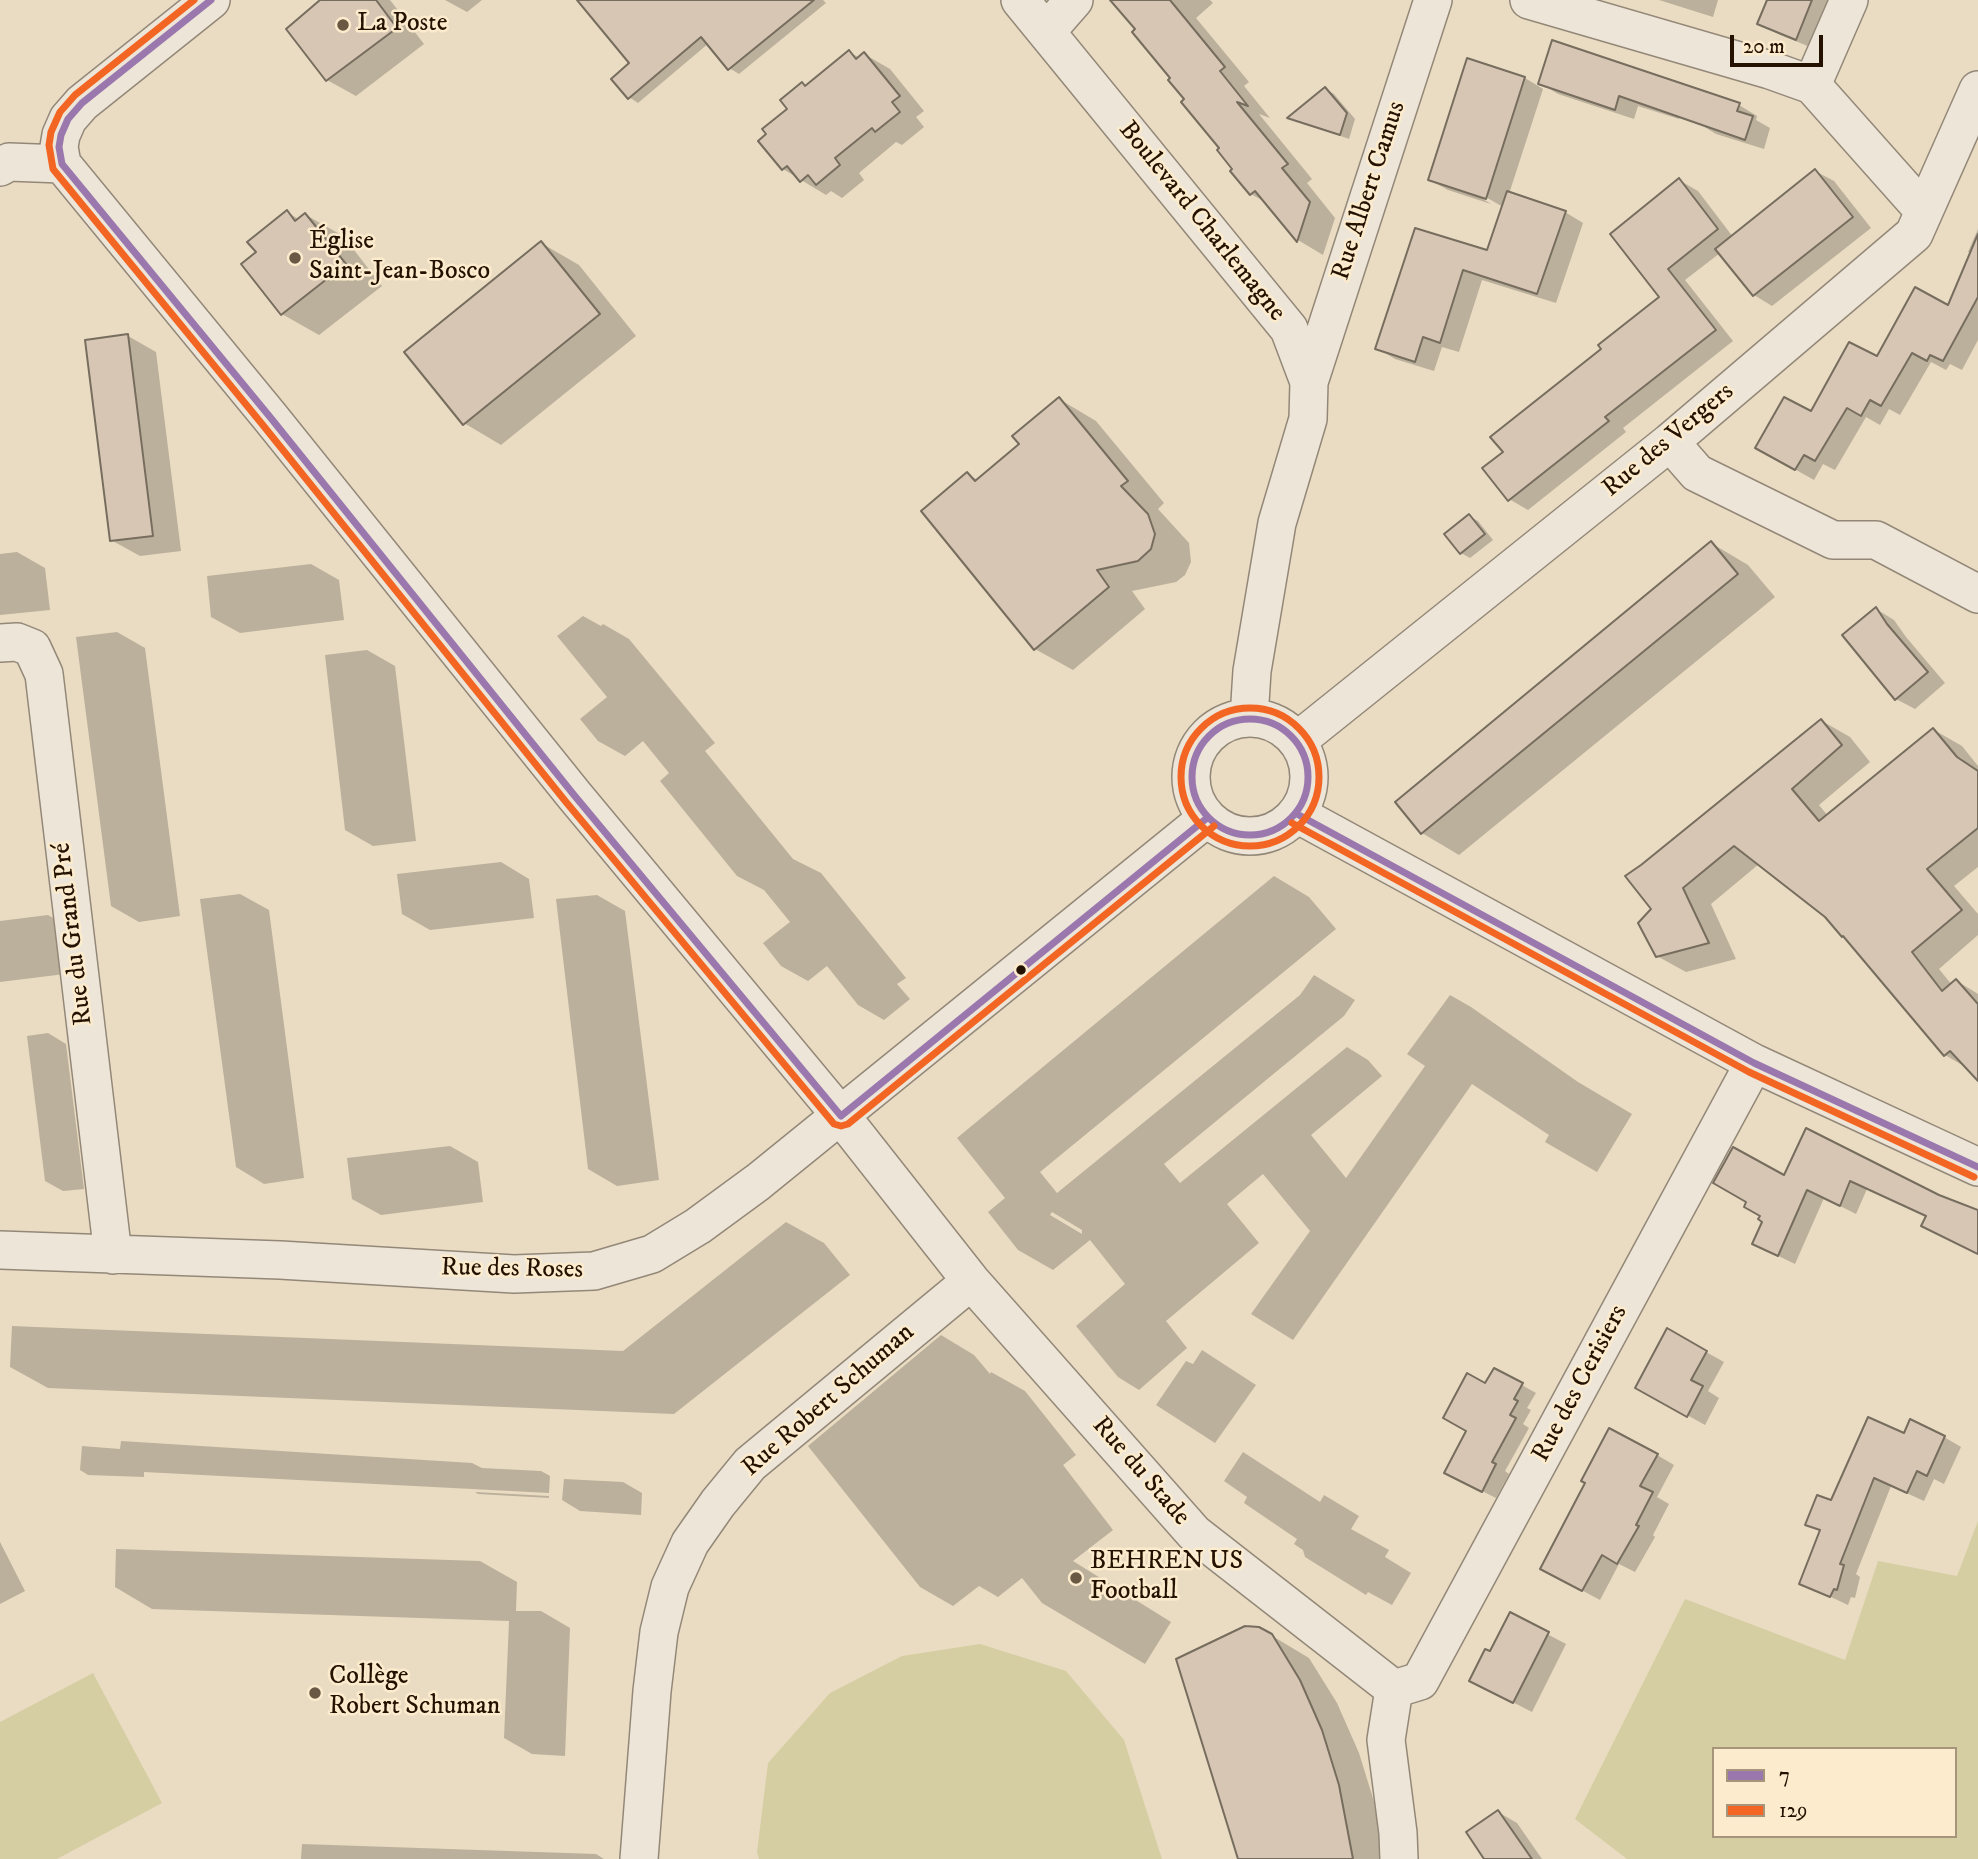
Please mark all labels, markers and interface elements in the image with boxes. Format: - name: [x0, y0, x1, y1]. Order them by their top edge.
- place label: La Poste: [357, 9, 447, 41]
- marker: La Poste: [335, 17, 351, 33]
- scale bar: [1733, 21, 1826, 65]
- text: 20 m: [1743, 34, 1785, 60]
- street label: Rue Albert Camus: [1326, 98, 1414, 284]
- street label: Boulevard Charlemagne: [1111, 116, 1291, 328]
- place label: Église Saint-Jean-Bosco: [309, 227, 490, 288]
- marker: Église Saint-Jean-Bosco: [287, 250, 303, 266]
- street label: Rue des Vergers: [1597, 377, 1741, 505]
- street label: Rue du Grand Pré: [47, 841, 101, 1027]
- unlabelled marker: [1014, 963, 1028, 977]
- street label: Rue des Roses: [441, 1253, 583, 1287]
- street label: Rue des Cerisiers: [1527, 1300, 1635, 1468]
- street label: Rue Robert Schuman: [737, 1318, 921, 1484]
- street label: Rue du Stade: [1084, 1411, 1196, 1533]
- place label: BEHREN US Football: [1090, 1547, 1243, 1608]
- marker: BEHREN US Football: [1068, 1570, 1084, 1586]
- place label: Collège Robert Schuman: [329, 1662, 500, 1724]
- marker: Collège Robert Schuman: [307, 1685, 323, 1701]
- legend: [1712, 1747, 1957, 1838]
- text: 7: [1779, 1763, 1790, 1789]
- text: 129: [1779, 1798, 1808, 1824]

